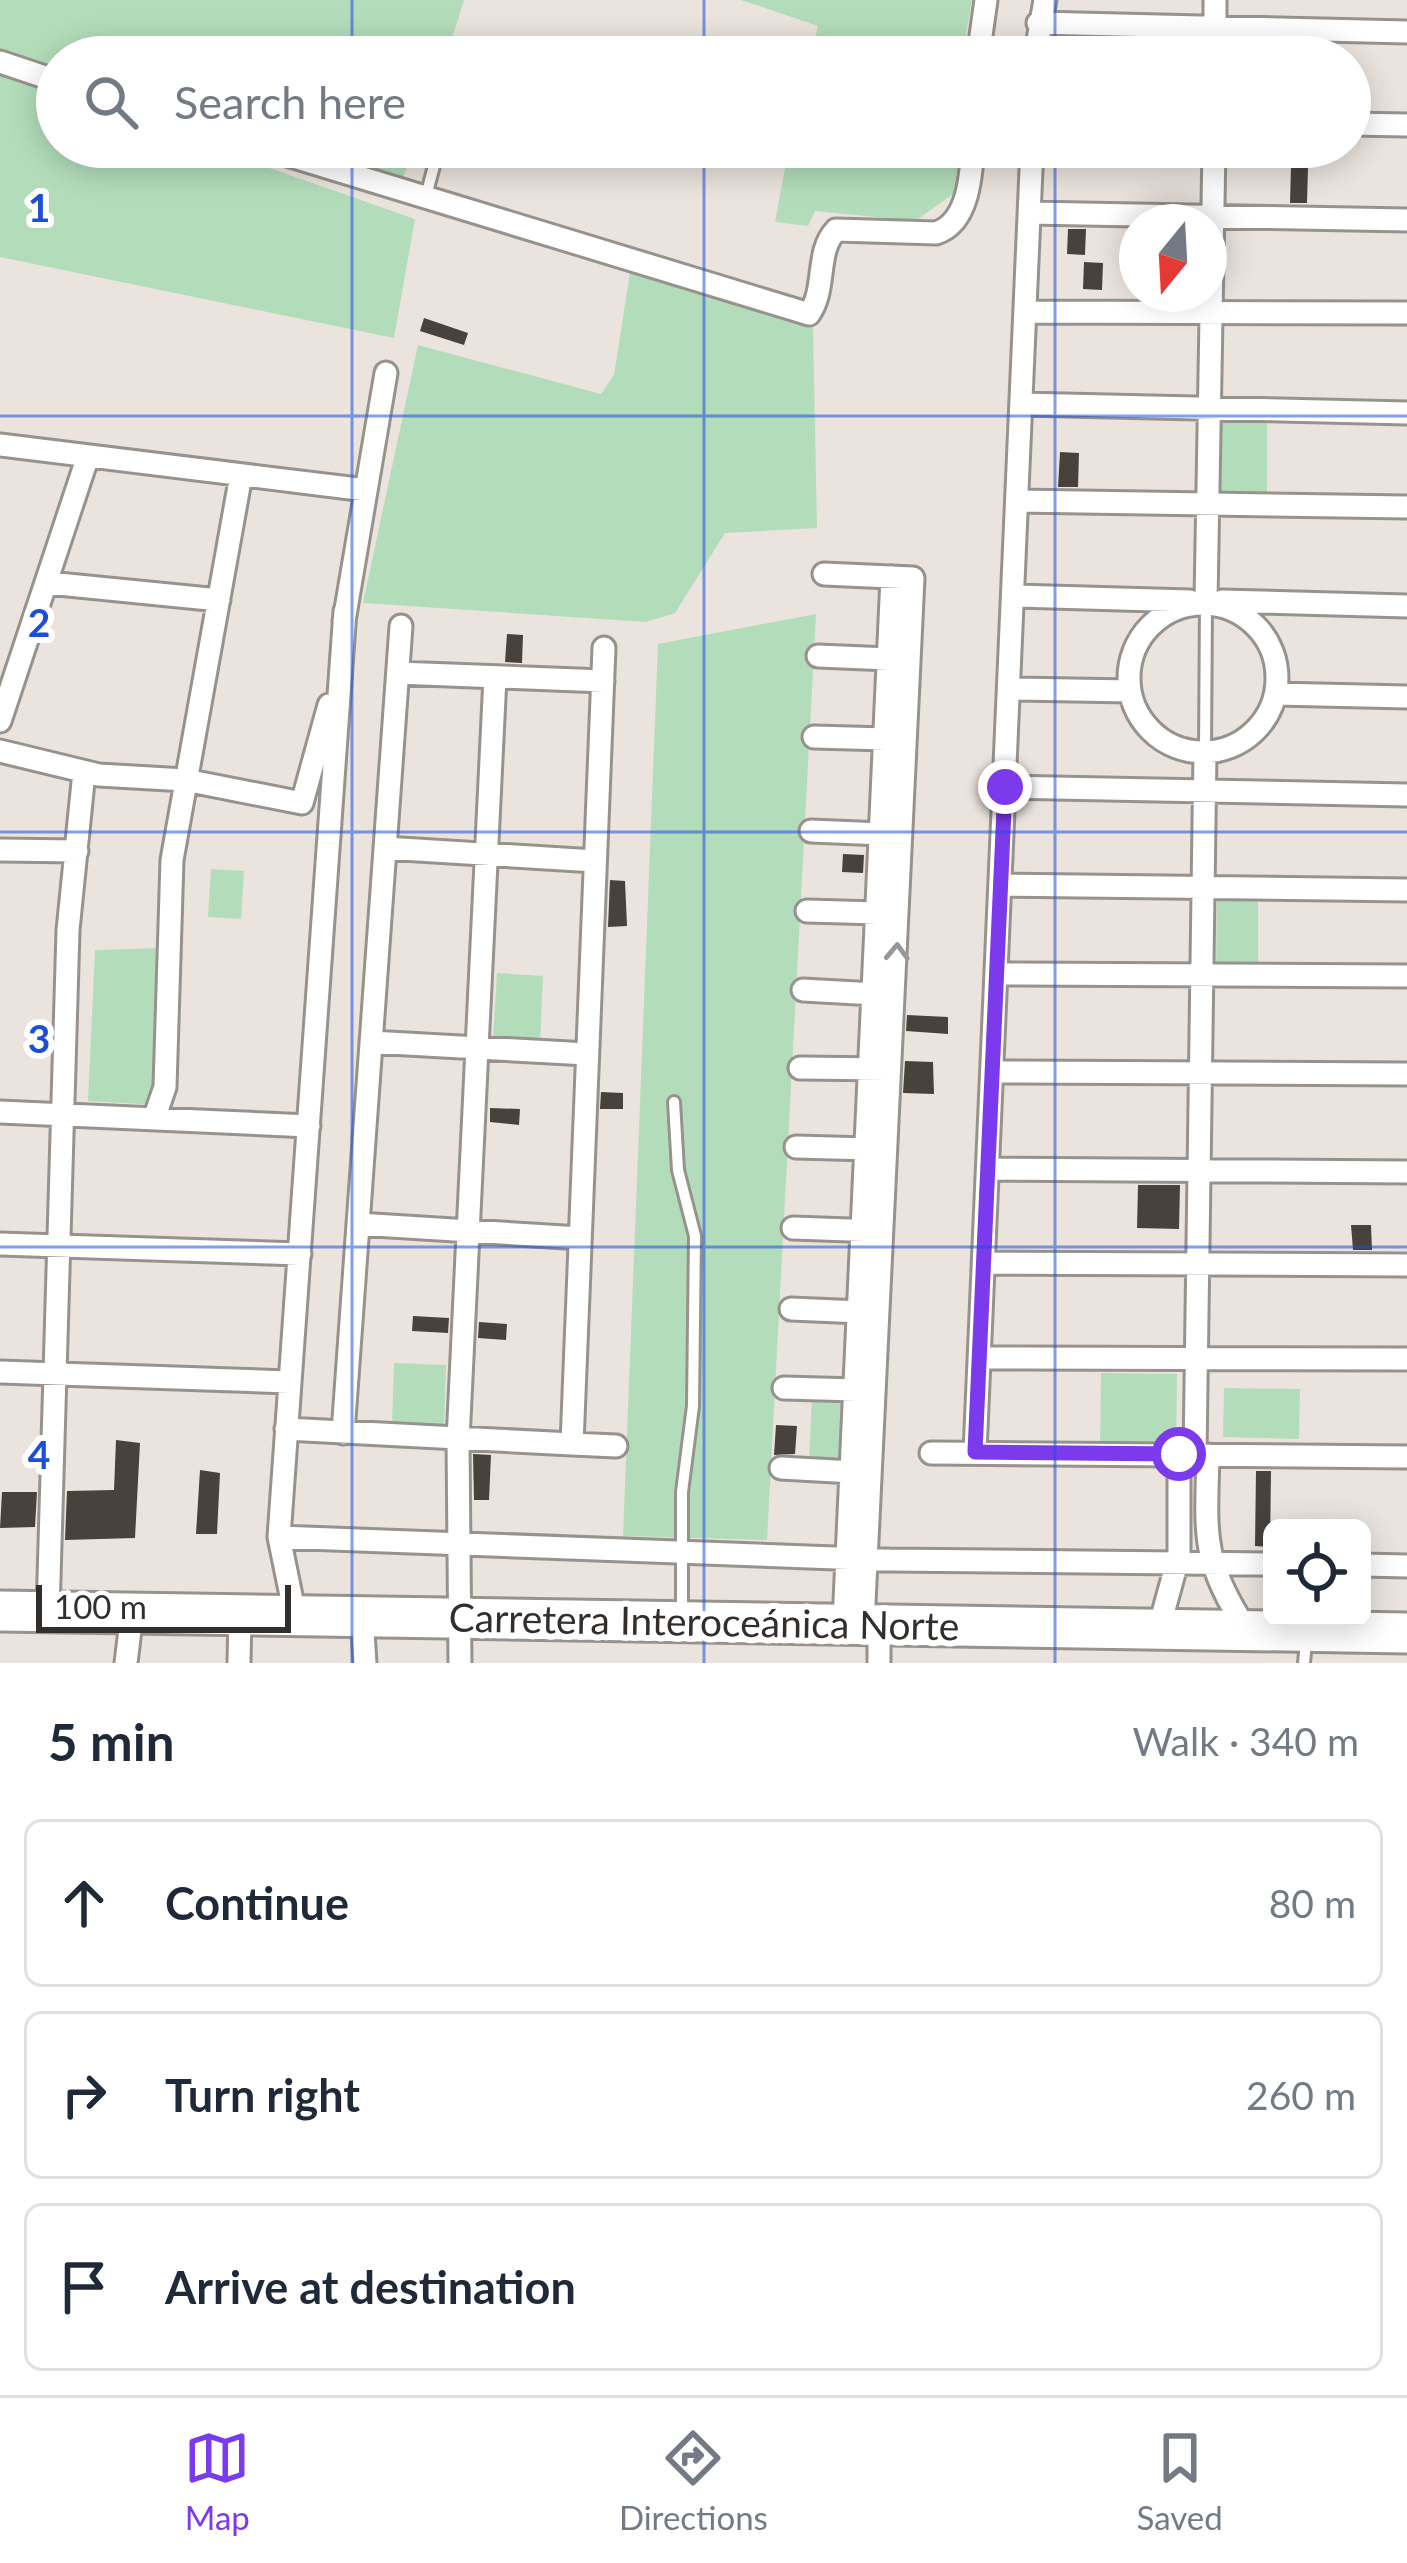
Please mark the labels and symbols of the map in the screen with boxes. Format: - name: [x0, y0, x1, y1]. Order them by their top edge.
- text: 1: [28, 184, 50, 230]
- north arrow: [1119, 204, 1227, 312]
- text: 2: [28, 599, 50, 645]
- route end: [978, 760, 1032, 814]
- one-way arrow: [884, 942, 910, 961]
- text: 3: [28, 1015, 50, 1061]
- route start: [1152, 1427, 1206, 1481]
- text: 4: [28, 1431, 50, 1477]
- scale bar: [36, 1579, 291, 1632]
- street label: Carretera Interoceánica Norte: [448, 1594, 960, 1648]

